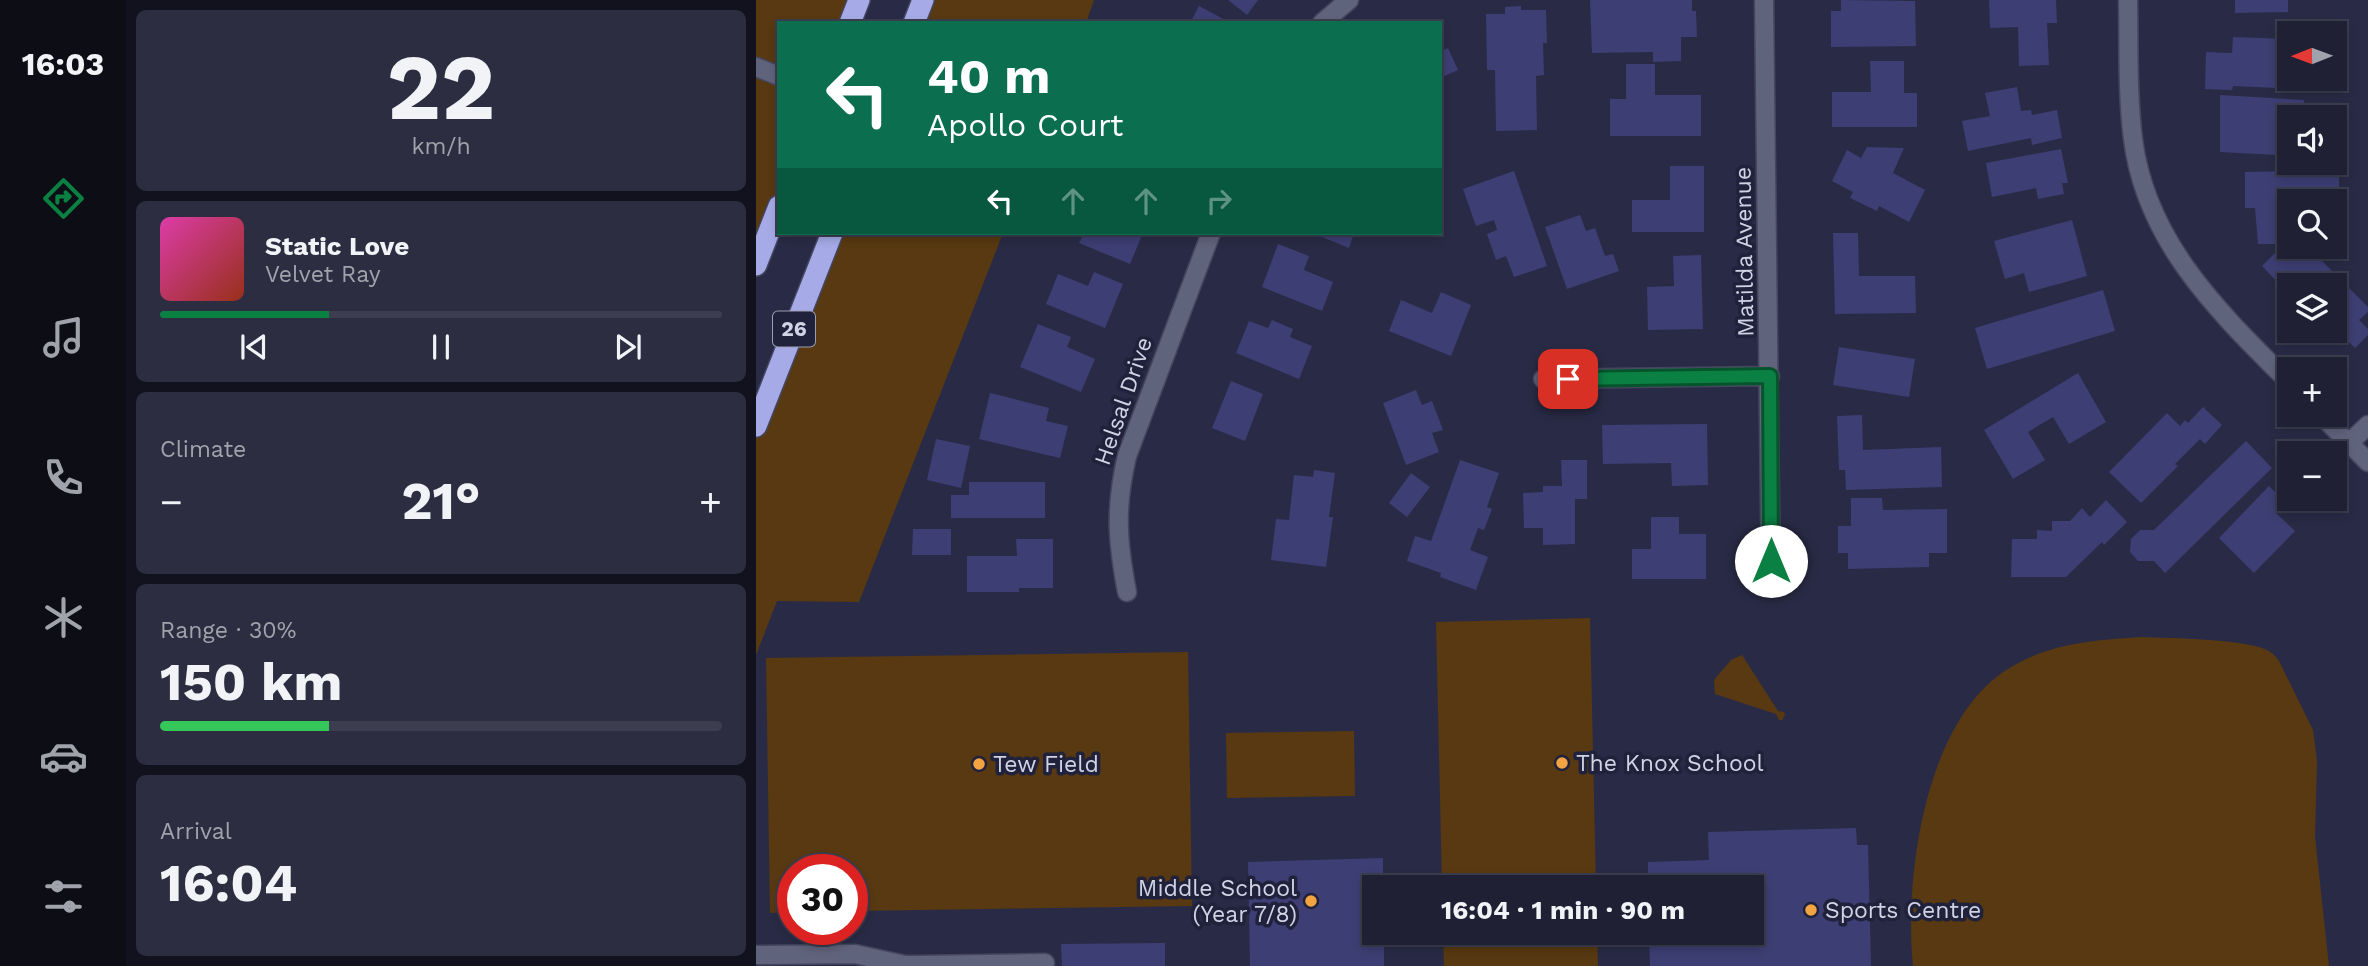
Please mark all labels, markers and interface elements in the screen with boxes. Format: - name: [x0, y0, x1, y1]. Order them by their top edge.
- north arrow: [2277, 21, 2347, 91]
- map controls: [2277, 21, 2347, 511]
- text: 22: [387, 34, 495, 141]
- text: 16:03: [22, 45, 104, 83]
- text: 40 m: [927, 47, 1050, 105]
- icon: left: [812, 49, 903, 140]
- button: sound: [2277, 105, 2347, 175]
- text: Apollo Court: [927, 106, 1123, 144]
- text: km/h: [411, 133, 471, 160]
- street label: Matilda Avenue: [1730, 167, 1759, 337]
- icon: directions: [39, 174, 88, 223]
- icon: left: [981, 182, 1019, 220]
- icon: ahead: [1054, 182, 1092, 220]
- icon: ahead: [1127, 182, 1165, 220]
- icon: right: [1200, 182, 1238, 220]
- button: search: [2277, 189, 2347, 259]
- text: Static Love: [265, 231, 409, 261]
- text: Velvet Ray: [265, 261, 381, 288]
- button: layers: [2277, 273, 2347, 343]
- road number: 26: [773, 312, 815, 346]
- icon: music: [39, 313, 88, 362]
- icon: previous: [235, 328, 273, 366]
- icon: pause: [422, 328, 460, 366]
- icon: next: [609, 328, 647, 366]
- street label: Helsal Drive: [1089, 334, 1158, 469]
- pin: [1538, 349, 1598, 409]
- button: +: [2277, 357, 2347, 427]
- icon: arrive: [1549, 360, 1587, 398]
- text: Climate: [160, 436, 246, 463]
- button: −: [2277, 441, 2347, 511]
- icon: phone: [39, 453, 88, 502]
- text: 21°: [401, 471, 481, 532]
- text: −: [160, 480, 183, 524]
- text: +: [699, 480, 722, 524]
- position arrow: [1734, 524, 1808, 598]
- icon: climate: [39, 593, 88, 642]
- text: Range · 30%: [160, 617, 296, 644]
- text: 150 km: [160, 652, 342, 713]
- icon: car: [39, 732, 88, 781]
- place label: The Knox School: [1576, 750, 1764, 777]
- place label: Tew Field: [993, 751, 1099, 778]
- marker: The Knox School: [1554, 755, 1570, 771]
- marker: Tew Field: [971, 756, 987, 772]
- text: Arrival: [160, 818, 232, 845]
- text: 16:04: [160, 853, 297, 914]
- speed limit sign: 30: [777, 854, 868, 945]
- icon: filters: [39, 872, 88, 921]
- place label: Middle School (Year 7/8): [1138, 875, 1297, 928]
- marker: Middle School (Year 7/8): [1303, 893, 1319, 909]
- text: 16:04 · 1 min · 90 m: [1441, 895, 1685, 925]
- place label: Sports Centre: [1825, 897, 1981, 924]
- marker: Sports Centre: [1803, 902, 1819, 918]

